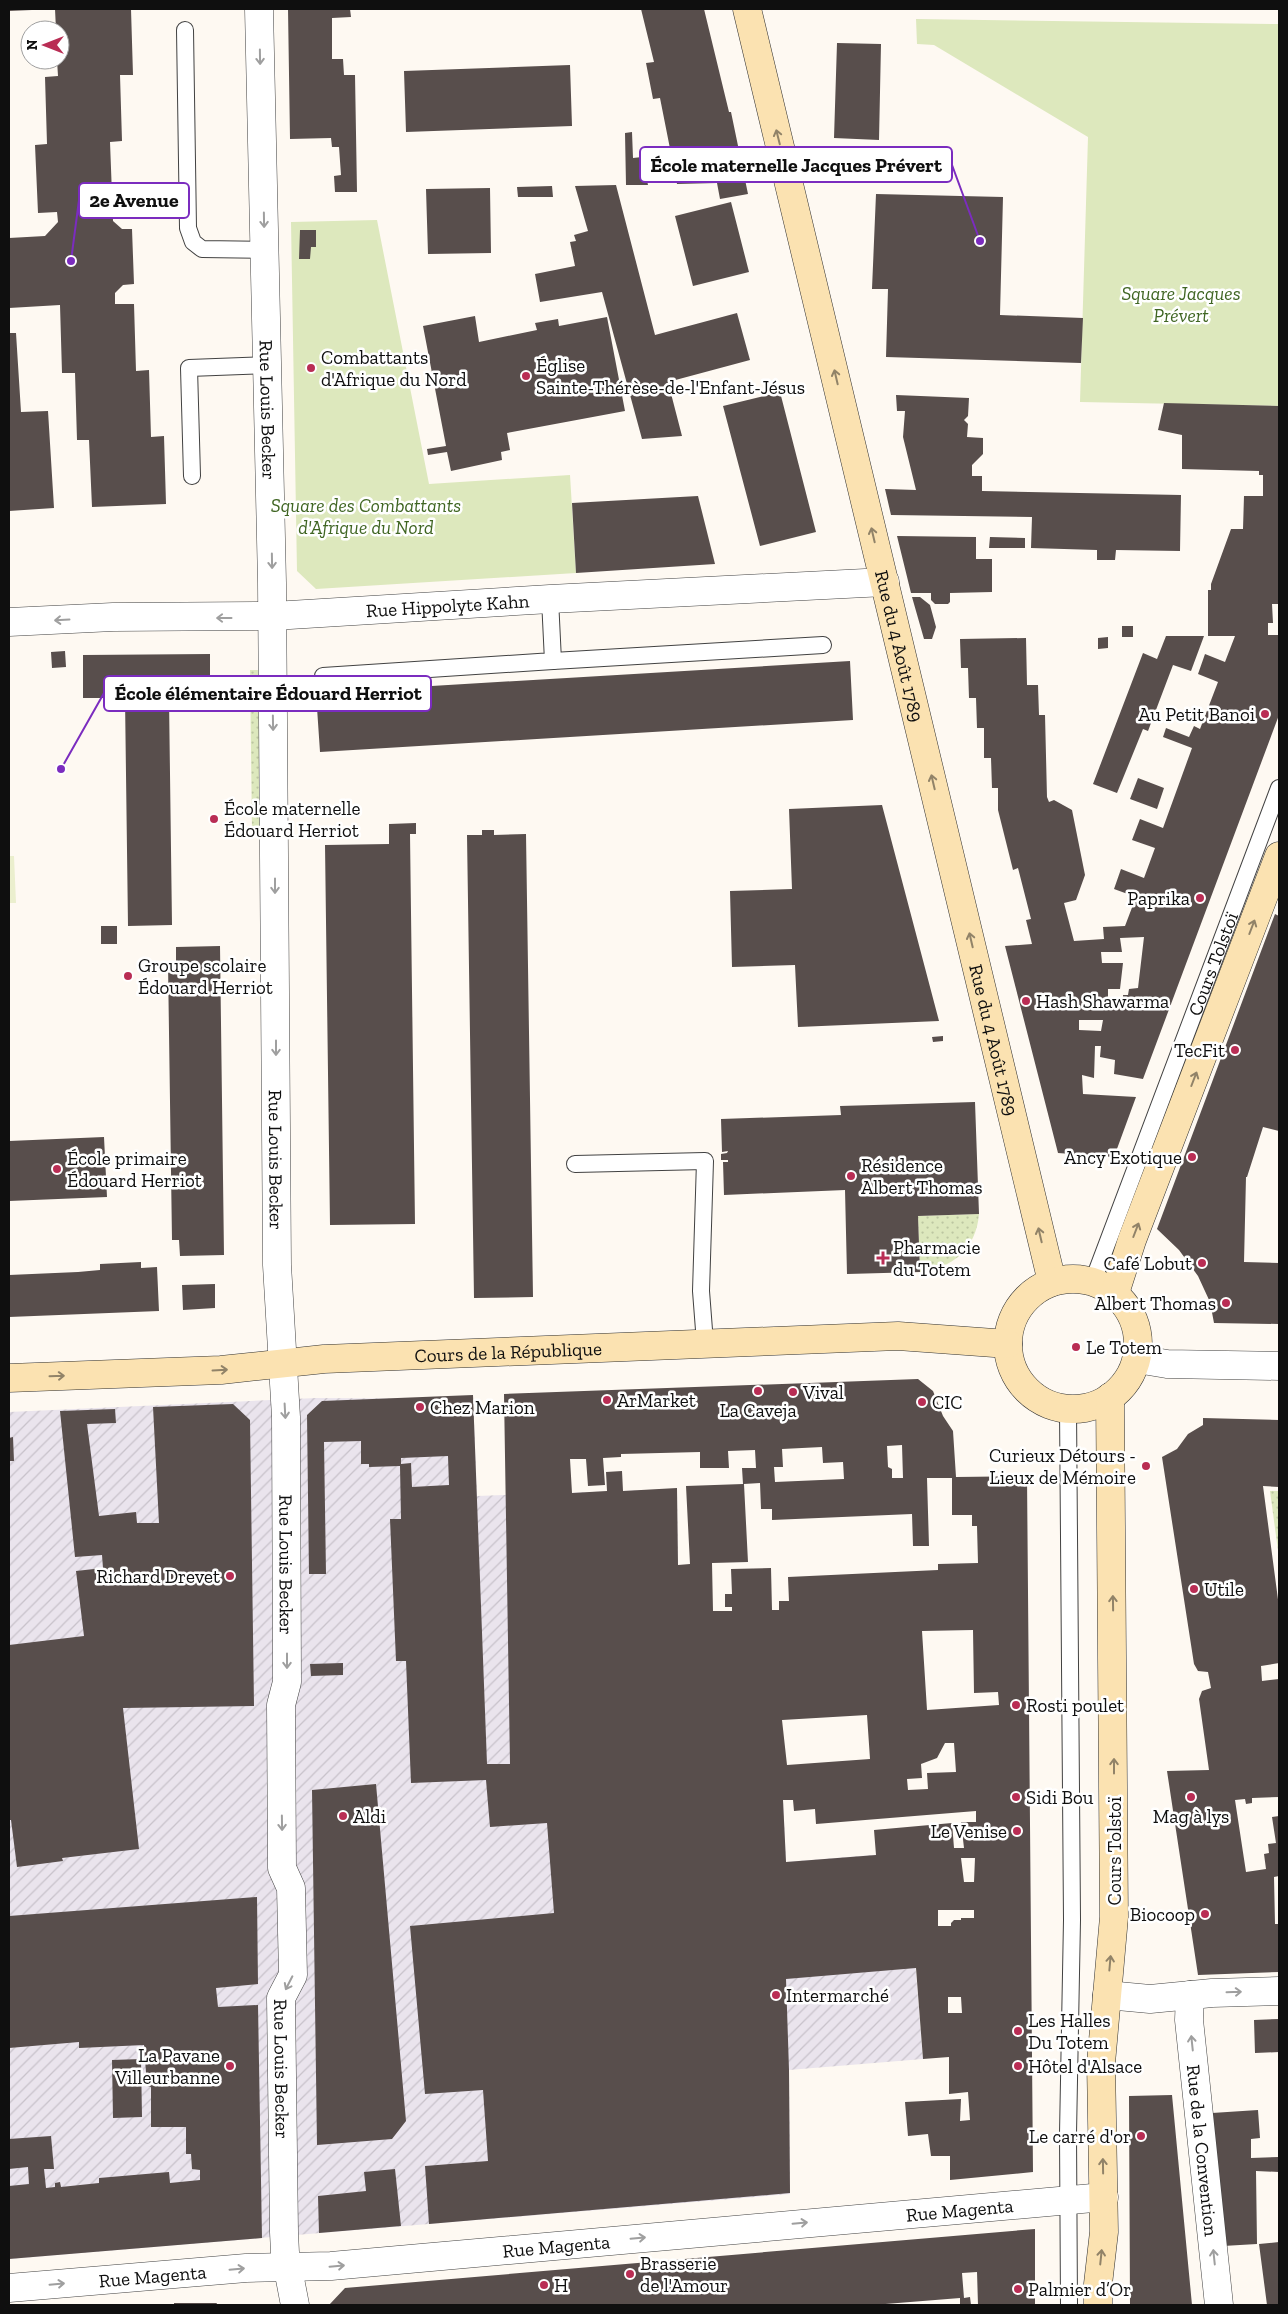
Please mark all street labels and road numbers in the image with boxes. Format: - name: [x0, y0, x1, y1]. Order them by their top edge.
- street label: Rue Louis Becker: [254, 340, 281, 480]
- street label: Rue du 4 Août 1789: [870, 568, 928, 724]
- street label: Rue Hippolyte Kahn: [365, 589, 530, 622]
- street label: Cours Tolstoï: [1183, 909, 1243, 1019]
- street label: Rue du 4 Août 1789: [964, 962, 1023, 1118]
- street label: Rue Louis Becker: [264, 1090, 288, 1230]
- street label: Cours de la République: [414, 1337, 602, 1367]
- street label: Rue Louis Becker: [274, 1494, 298, 1635]
- street label: Cours Tolstoï: [1103, 1797, 1126, 1905]
- street label: Rue Louis Becker: [269, 1999, 294, 2139]
- street label: Rue de la Convention: [1182, 2063, 1223, 2237]
- street label: Rue Magenta: [905, 2194, 1014, 2227]
- street label: Rue Magenta: [502, 2230, 611, 2263]
- street label: Rue Magenta: [98, 2260, 207, 2292]

